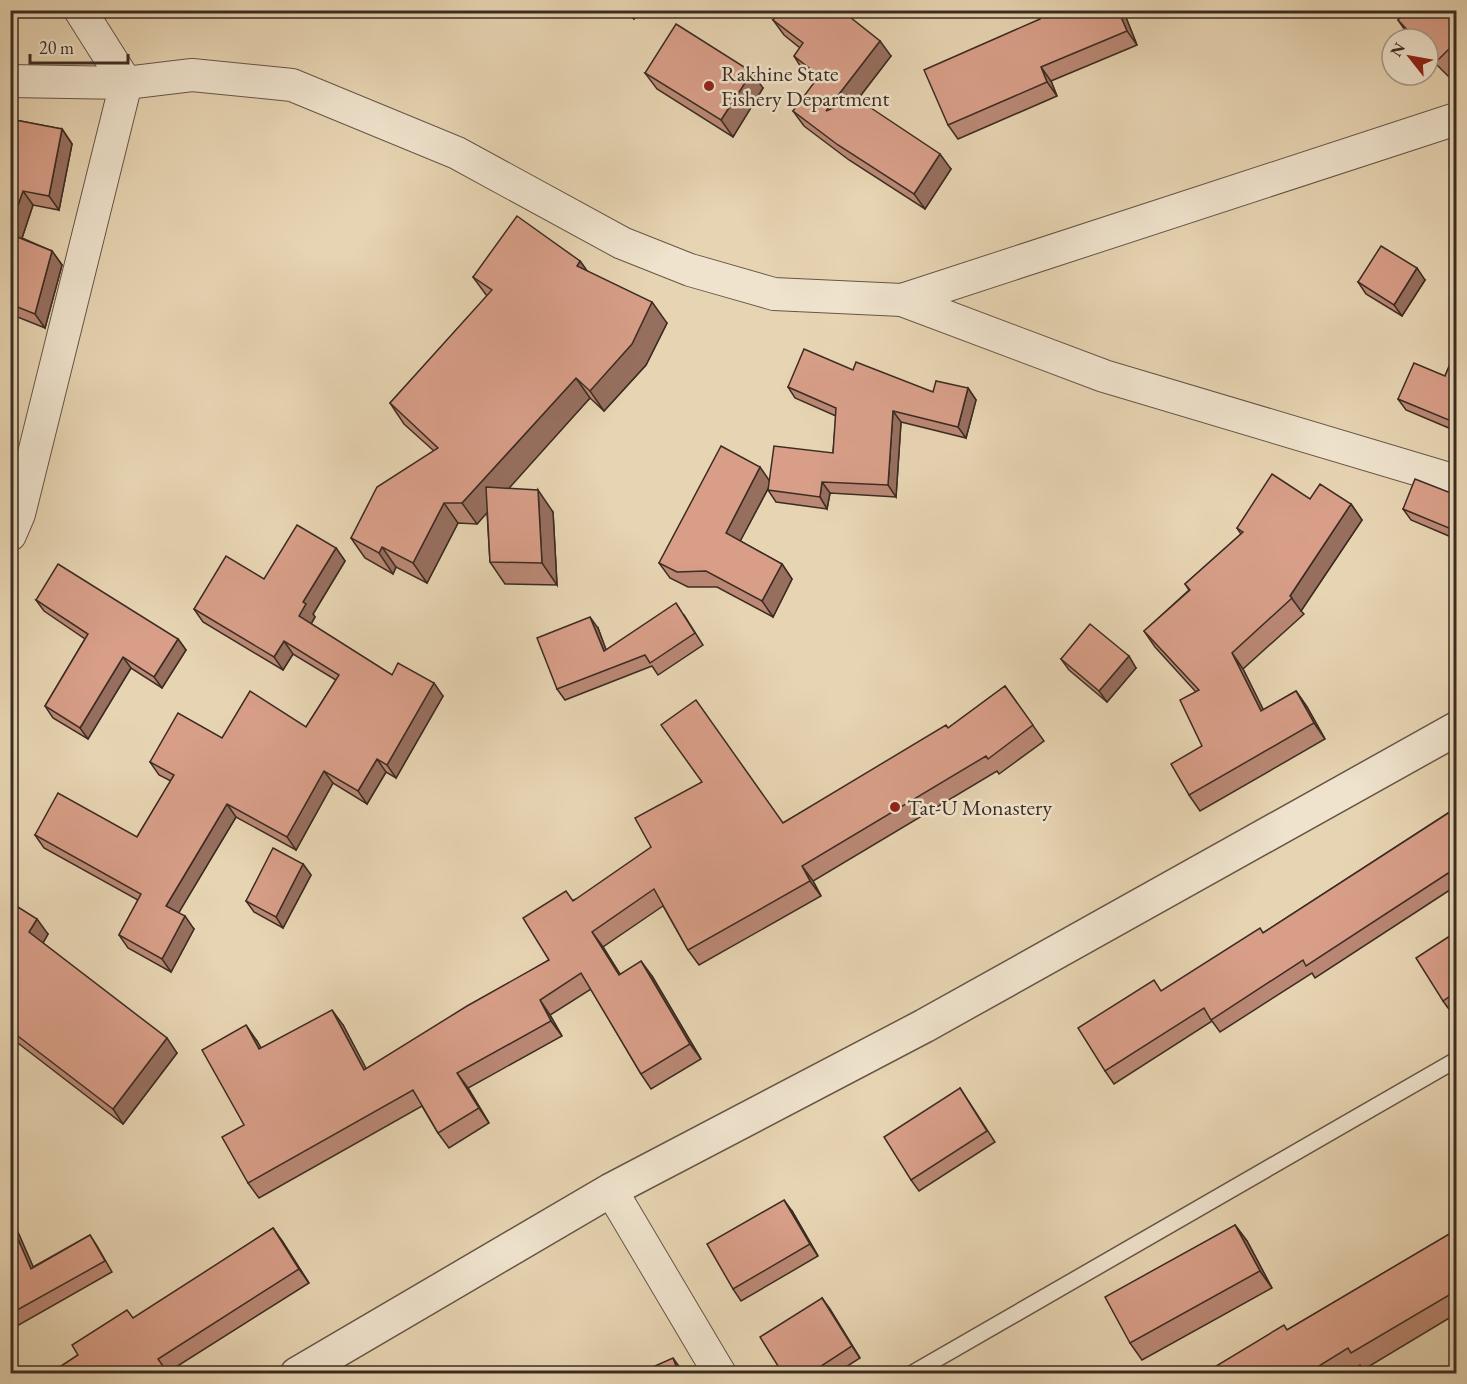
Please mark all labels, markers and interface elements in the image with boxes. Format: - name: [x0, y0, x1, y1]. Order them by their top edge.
- scale bar: [30, 27, 128, 65]
- north arrow: [1380, 27, 1440, 87]
- text: 20 m: [39, 36, 74, 59]
- text: N: [1385, 39, 1410, 60]
- place label: Rakhine State Fishery Department: [721, 59, 890, 113]
- marker: Rakhine State Fishery Department: [702, 79, 716, 93]
- place label: Tat-U Monastery: [907, 793, 1052, 822]
- marker: Tat-U Monastery: [888, 800, 902, 814]

